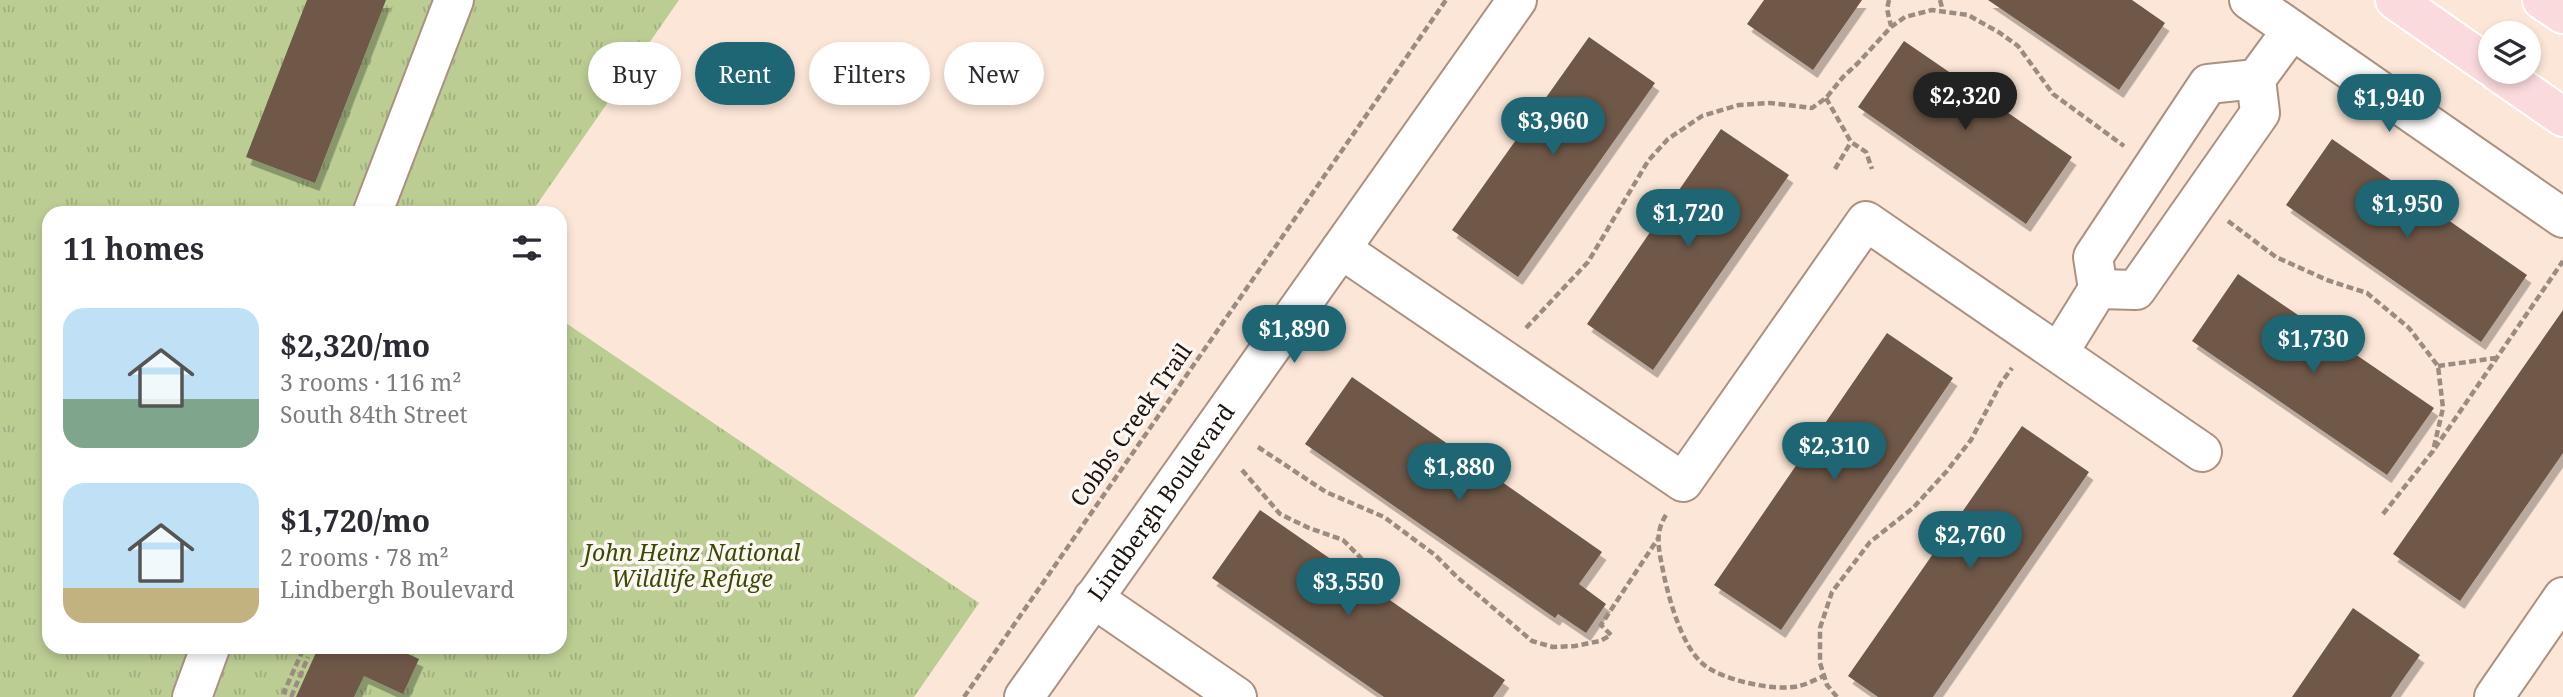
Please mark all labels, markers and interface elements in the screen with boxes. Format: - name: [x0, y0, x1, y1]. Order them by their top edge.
- map controls: [2478, 21, 2541, 84]
- button: layers: [2478, 21, 2541, 84]
- chip: Buy: [588, 42, 681, 105]
- chip: Rent: [695, 42, 795, 105]
- chip: Filters: [809, 42, 930, 105]
- chip: New: [944, 42, 1044, 105]
- pin: $2,320: [1908, 72, 2022, 132]
- pin: $1,940: [2332, 74, 2446, 134]
- text: $2,320: [1929, 79, 2001, 111]
- text: $1,940: [2353, 81, 2425, 113]
- pin: $3,960: [1496, 97, 1610, 157]
- text: $3,960: [1517, 104, 1589, 136]
- pin: $1,950: [2350, 180, 2464, 240]
- text: $1,950: [2371, 187, 2443, 219]
- pin: $1,720: [1631, 190, 1745, 249]
- text: $1,720: [1652, 196, 1724, 228]
- text: 11 homes: [63, 228, 204, 269]
- icon: filters: [508, 229, 546, 267]
- pin: $1,890: [1237, 306, 1351, 365]
- text: $1,890: [1258, 312, 1330, 344]
- pin: $1,730: [2256, 316, 2370, 375]
- text: $1,730: [2277, 322, 2349, 354]
- text: $2,320/mo: [280, 325, 430, 366]
- icon: home: [119, 336, 203, 420]
- street label: Cobbs Creek Trail: [1062, 336, 1199, 513]
- text: 3 rooms · 116 m²: [280, 366, 462, 398]
- street label: Lindbergh Boulevard: [1080, 397, 1241, 607]
- text: South 84th Street: [280, 398, 468, 430]
- pin: $2,310: [1777, 422, 1891, 482]
- text: $2,310: [1798, 429, 1870, 461]
- pin: $1,880: [1402, 444, 1516, 503]
- text: $1,880: [1423, 450, 1495, 482]
- text: $1,720/mo: [280, 500, 430, 541]
- icon: home: [119, 511, 203, 595]
- pin: $2,760: [1913, 512, 2027, 571]
- text: $2,760: [1934, 518, 2006, 550]
- park label: John Heinz National Wildlife Refuge: [580, 536, 800, 594]
- text: 2 rooms · 78 m²: [280, 541, 449, 573]
- pin: $3,550: [1291, 558, 1405, 618]
- text: $3,550: [1312, 565, 1384, 597]
- text: Lindbergh Boulevard: [280, 573, 514, 605]

